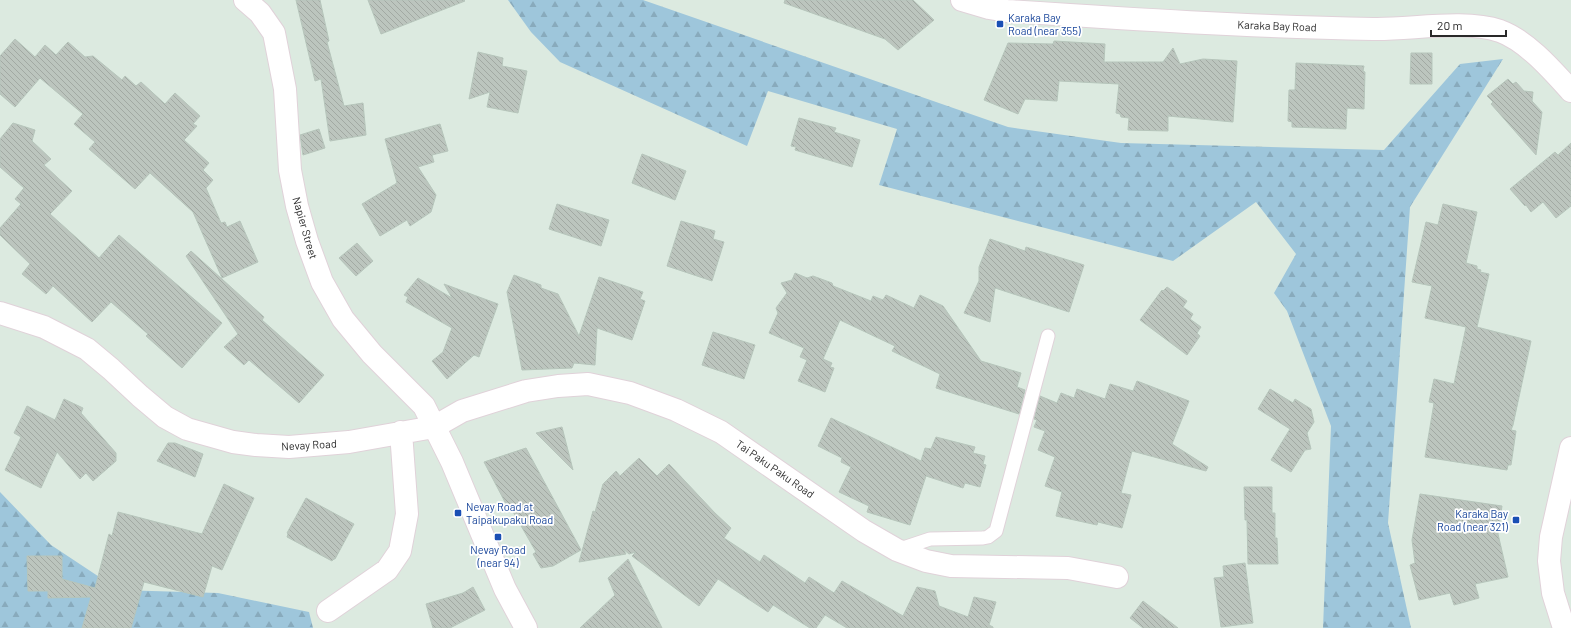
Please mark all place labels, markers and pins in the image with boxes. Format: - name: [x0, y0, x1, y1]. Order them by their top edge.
- place label: Karaka Bay Road (near 355): [1008, 11, 1081, 37]
- marker: Karaka Bay Road (near 355): [995, 19, 1005, 29]
- place label: Nevay Road at Taipakupaku Road: [466, 500, 553, 526]
- place label: Karaka Bay Road (near 321): [1437, 507, 1508, 533]
- marker: Nevay Road at Taipakupaku Road: [453, 508, 463, 518]
- marker: Karaka Bay Road (near 321): [1511, 515, 1521, 525]
- marker: Nevay Road (near 94): [493, 532, 503, 542]
- place label: Nevay Road (near 94): [470, 543, 526, 569]

